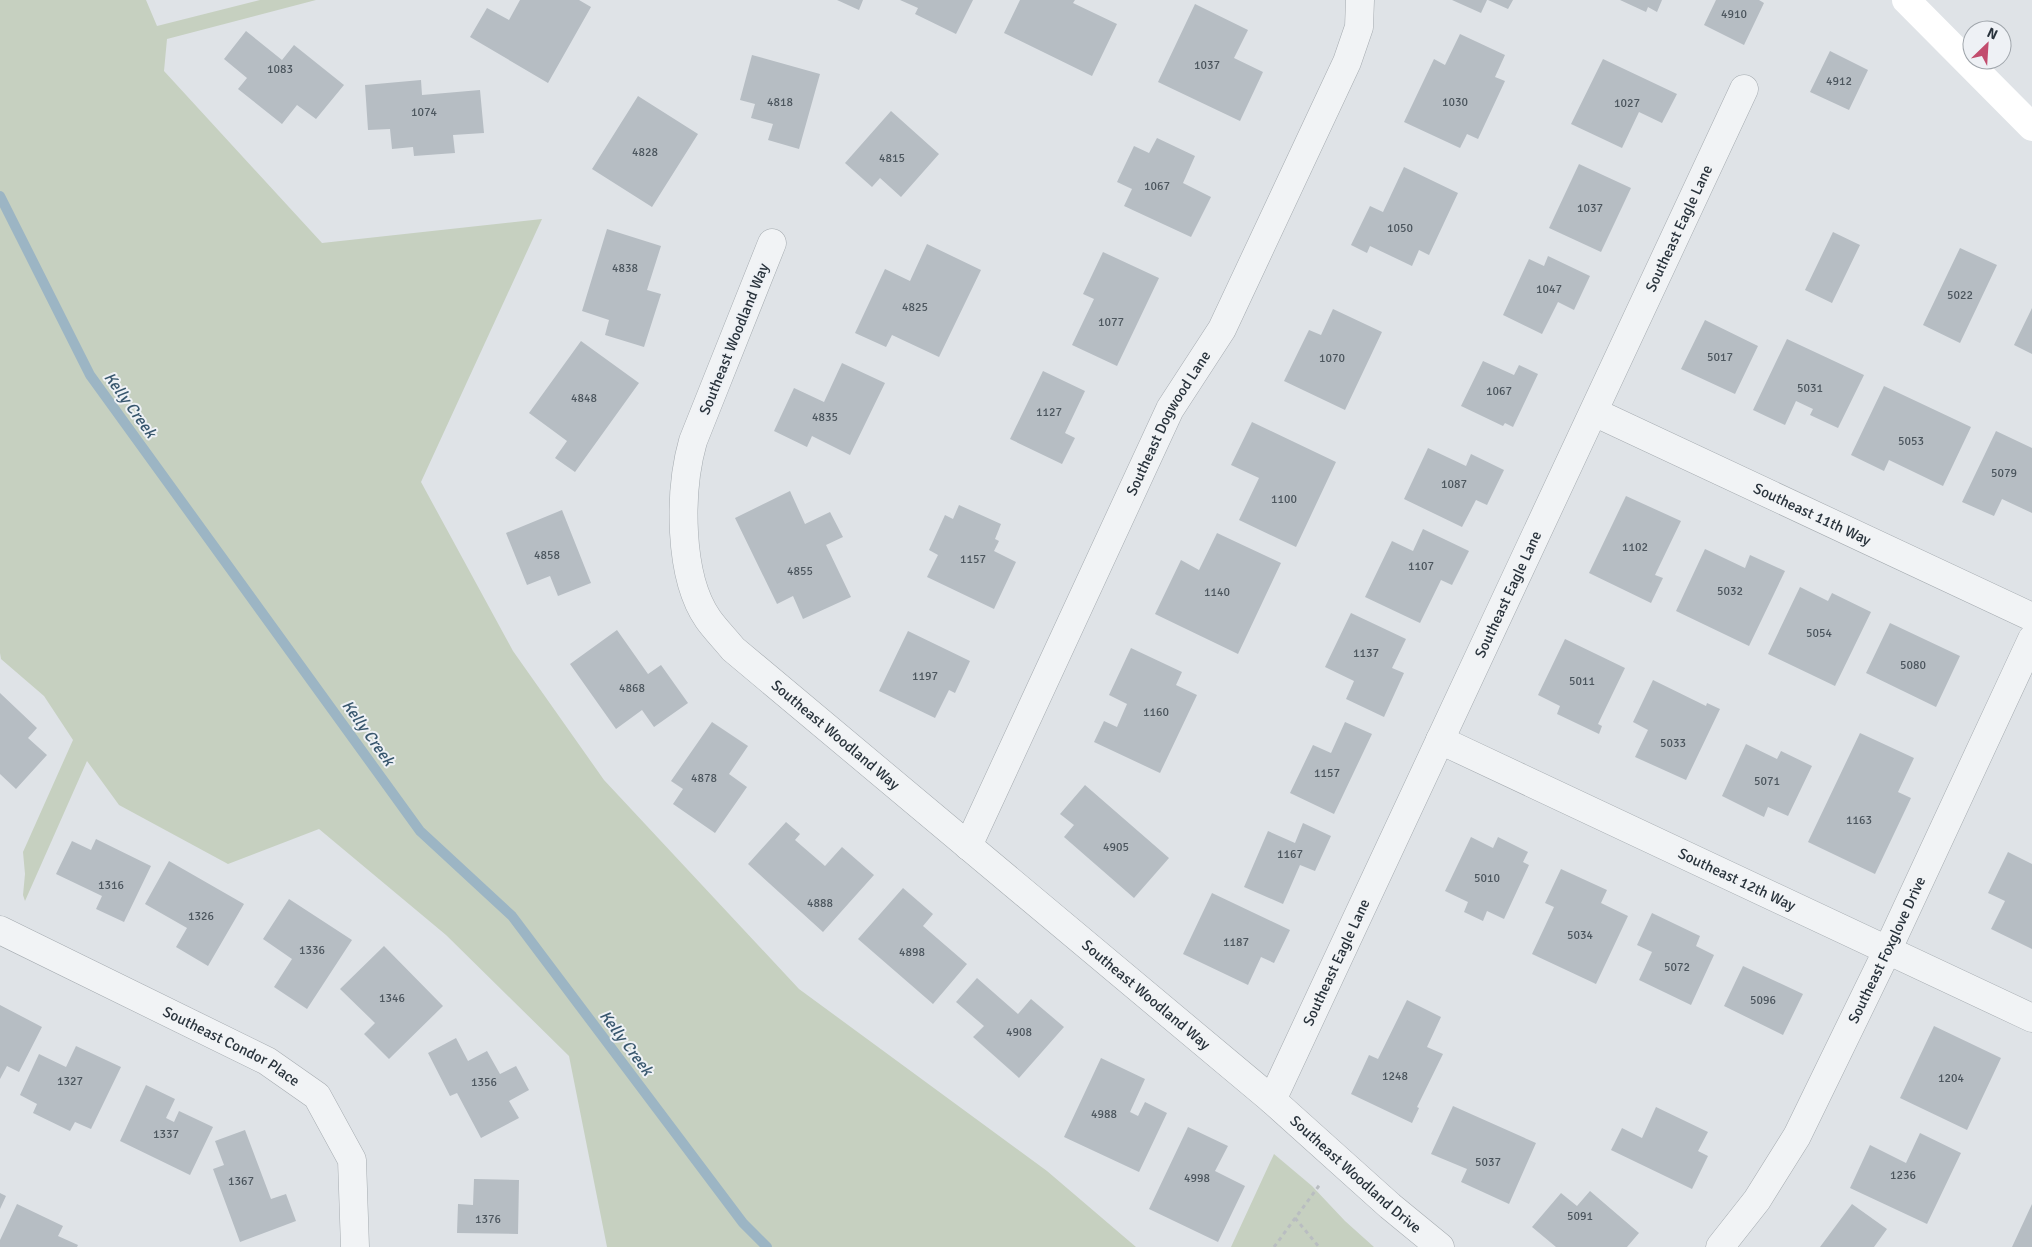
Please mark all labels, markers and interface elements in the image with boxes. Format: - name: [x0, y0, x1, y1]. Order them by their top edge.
- house number: 4910: [1721, 7, 1747, 22]
- north arrow: [1962, 20, 2012, 70]
- text: N: [1984, 24, 2000, 43]
- house number: 1037: [1194, 58, 1220, 73]
- house number: 1083: [267, 62, 293, 77]
- house number: 4912: [1826, 74, 1852, 89]
- house number: 4818: [767, 95, 793, 110]
- house number: 1030: [1442, 95, 1468, 110]
- house number: 1027: [1614, 96, 1640, 111]
- house number: 1074: [411, 105, 437, 120]
- house number: 4828: [632, 145, 658, 160]
- house number: 4815: [879, 151, 905, 166]
- street label: Southeast Eagle Lane: [1642, 162, 1716, 295]
- house number: 1067: [1144, 179, 1170, 194]
- house number: 1037: [1577, 201, 1603, 216]
- house number: 1050: [1387, 221, 1413, 236]
- house number: 4838: [612, 261, 638, 276]
- street label: Southeast Woodland Way: [695, 261, 773, 417]
- house number: 1047: [1536, 282, 1562, 297]
- house number: 5022: [1947, 288, 1973, 303]
- house number: 4825: [902, 300, 928, 315]
- house number: 1077: [1098, 315, 1124, 330]
- street label: Southeast Dogwood Lane: [1122, 347, 1214, 499]
- house number: 5017: [1707, 350, 1733, 365]
- house number: 1070: [1319, 351, 1345, 366]
- water label: Kelly Creek: [99, 368, 162, 443]
- house number: 5031: [1797, 381, 1823, 396]
- house number: 1067: [1486, 384, 1512, 399]
- house number: 4848: [571, 391, 597, 406]
- house number: 1127: [1036, 405, 1062, 420]
- house number: 4835: [812, 410, 838, 425]
- house number: 5053: [1898, 434, 1924, 449]
- house number: 5079: [1991, 466, 2017, 481]
- house number: 1087: [1441, 477, 1467, 492]
- street label: Southeast 11th Way: [1751, 479, 1874, 549]
- house number: 1100: [1271, 492, 1297, 507]
- street label: Southeast Eagle Lane: [1471, 528, 1545, 661]
- house number: 1102: [1622, 540, 1648, 555]
- house number: 4858: [534, 548, 560, 563]
- house number: 1157: [960, 552, 986, 567]
- house number: 1107: [1408, 559, 1434, 574]
- house number: 4855: [787, 564, 813, 579]
- house number: 5032: [1717, 584, 1743, 599]
- house number: 1140: [1204, 585, 1230, 600]
- house number: 5054: [1806, 626, 1832, 641]
- house number: 1137: [1353, 646, 1379, 661]
- house number: 5080: [1900, 658, 1926, 673]
- house number: 1197: [912, 669, 938, 684]
- house number: 5011: [1569, 674, 1595, 689]
- street label: Southeast Woodland Way: [768, 676, 903, 794]
- house number: 4868: [619, 681, 645, 696]
- water label: Kelly Creek: [337, 696, 400, 771]
- house number: 1160: [1143, 705, 1169, 720]
- house number: 5033: [1660, 736, 1686, 751]
- house number: 1157: [1314, 766, 1340, 781]
- house number: 4878: [691, 771, 717, 786]
- house number: 5071: [1754, 774, 1780, 789]
- house number: 1163: [1846, 813, 1872, 828]
- house number: 4905: [1103, 840, 1129, 855]
- street label: Southeast 12th Way: [1675, 844, 1798, 915]
- house number: 1167: [1277, 847, 1303, 862]
- house number: 5010: [1474, 871, 1500, 886]
- street label: Southeast Foxglove Drive: [1844, 874, 1929, 1026]
- house number: 1316: [98, 878, 124, 893]
- house number: 4888: [807, 896, 833, 911]
- street label: Southeast Eagle Lane: [1299, 896, 1374, 1029]
- house number: 1326: [188, 909, 214, 924]
- house number: 5034: [1567, 928, 1593, 943]
- house number: 1187: [1223, 935, 1249, 950]
- street label: Southeast Woodland Way: [1078, 936, 1214, 1054]
- house number: 1336: [299, 943, 325, 958]
- house number: 4898: [899, 945, 925, 960]
- house number: 5072: [1664, 960, 1690, 975]
- house number: 1346: [379, 991, 405, 1006]
- house number: 5096: [1750, 993, 1776, 1008]
- street label: Southeast Condor Place: [160, 1002, 303, 1090]
- water label: Kelly Creek: [595, 1006, 658, 1081]
- house number: 4908: [1006, 1025, 1032, 1040]
- house number: 1248: [1382, 1069, 1408, 1084]
- house number: 1204: [1938, 1071, 1964, 1086]
- house number: 1327: [57, 1074, 83, 1089]
- house number: 1356: [471, 1075, 497, 1090]
- house number: 4988: [1091, 1107, 1117, 1122]
- street label: Southeast Woodland Drive: [1286, 1112, 1425, 1237]
- house number: 1337: [153, 1127, 179, 1142]
- house number: 5037: [1475, 1155, 1501, 1170]
- house number: 1236: [1890, 1168, 1916, 1183]
- house number: 4998: [1184, 1171, 1210, 1186]
- house number: 1367: [228, 1174, 254, 1189]
- house number: 5091: [1567, 1209, 1593, 1224]
- house number: 1376: [475, 1212, 501, 1227]

